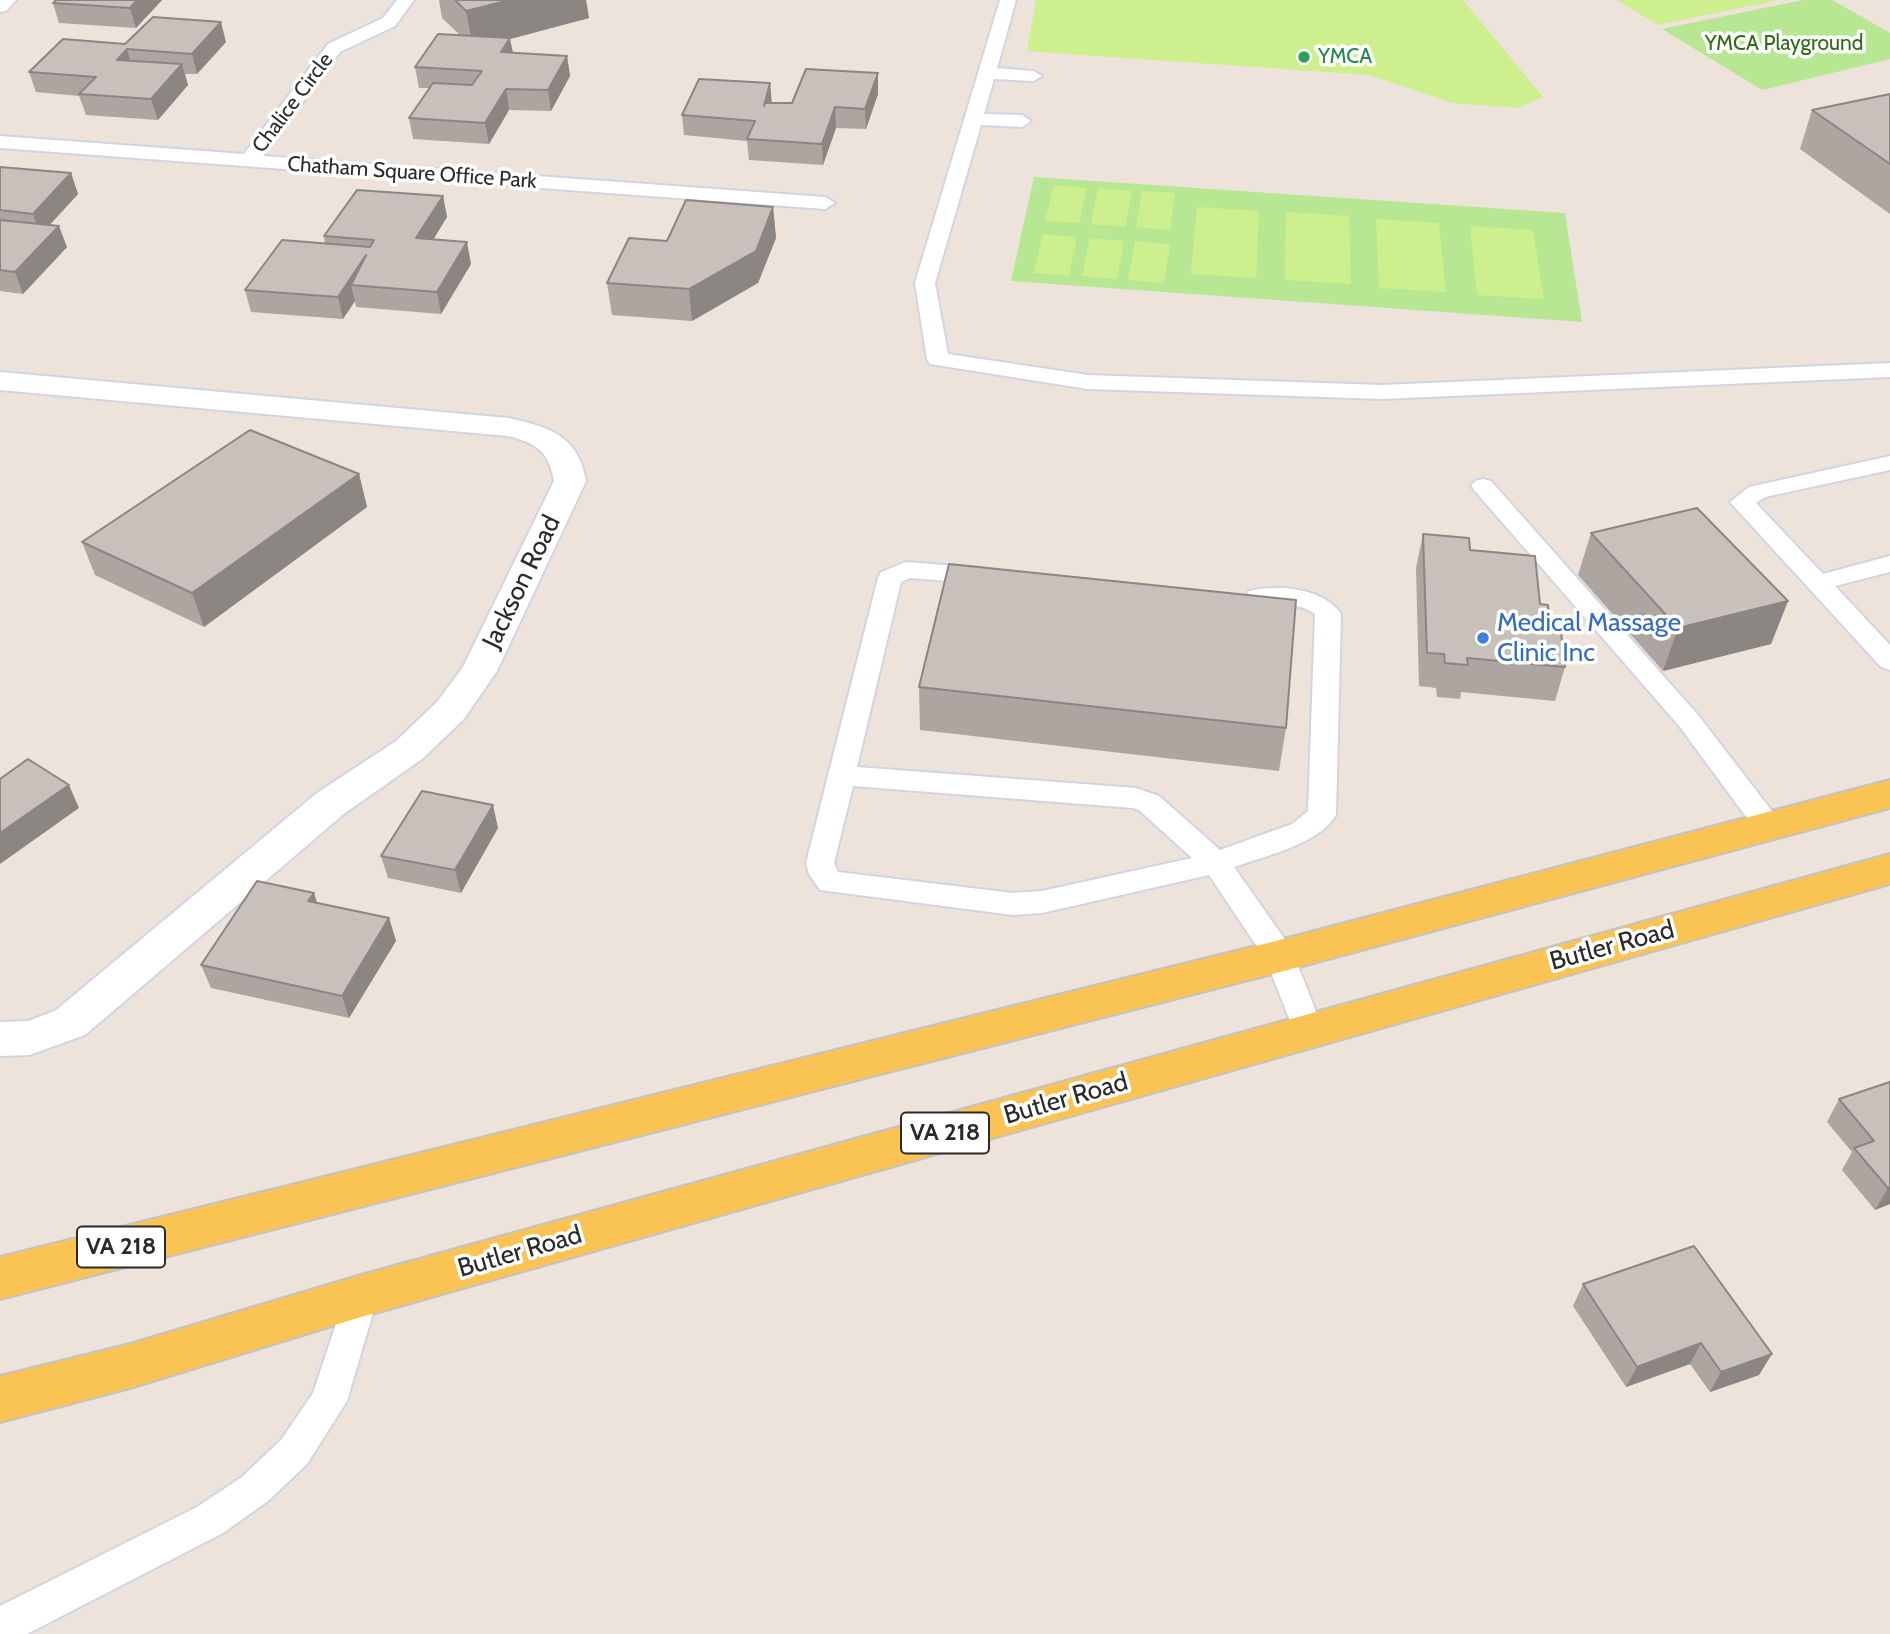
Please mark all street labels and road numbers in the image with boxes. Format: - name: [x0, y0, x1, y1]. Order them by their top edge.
- street label: Chalice Circle: [247, 48, 339, 158]
- street label: Chatham Square Office Park: [286, 152, 538, 194]
- street label: Jackson Road: [476, 510, 568, 654]
- street label: Butler Road: [1546, 914, 1678, 978]
- street label: Butler Road: [1000, 1066, 1132, 1132]
- road number: VA 218: [901, 1112, 989, 1154]
- street label: Butler Road: [454, 1219, 586, 1285]
- road number: VA 218: [77, 1226, 165, 1268]

